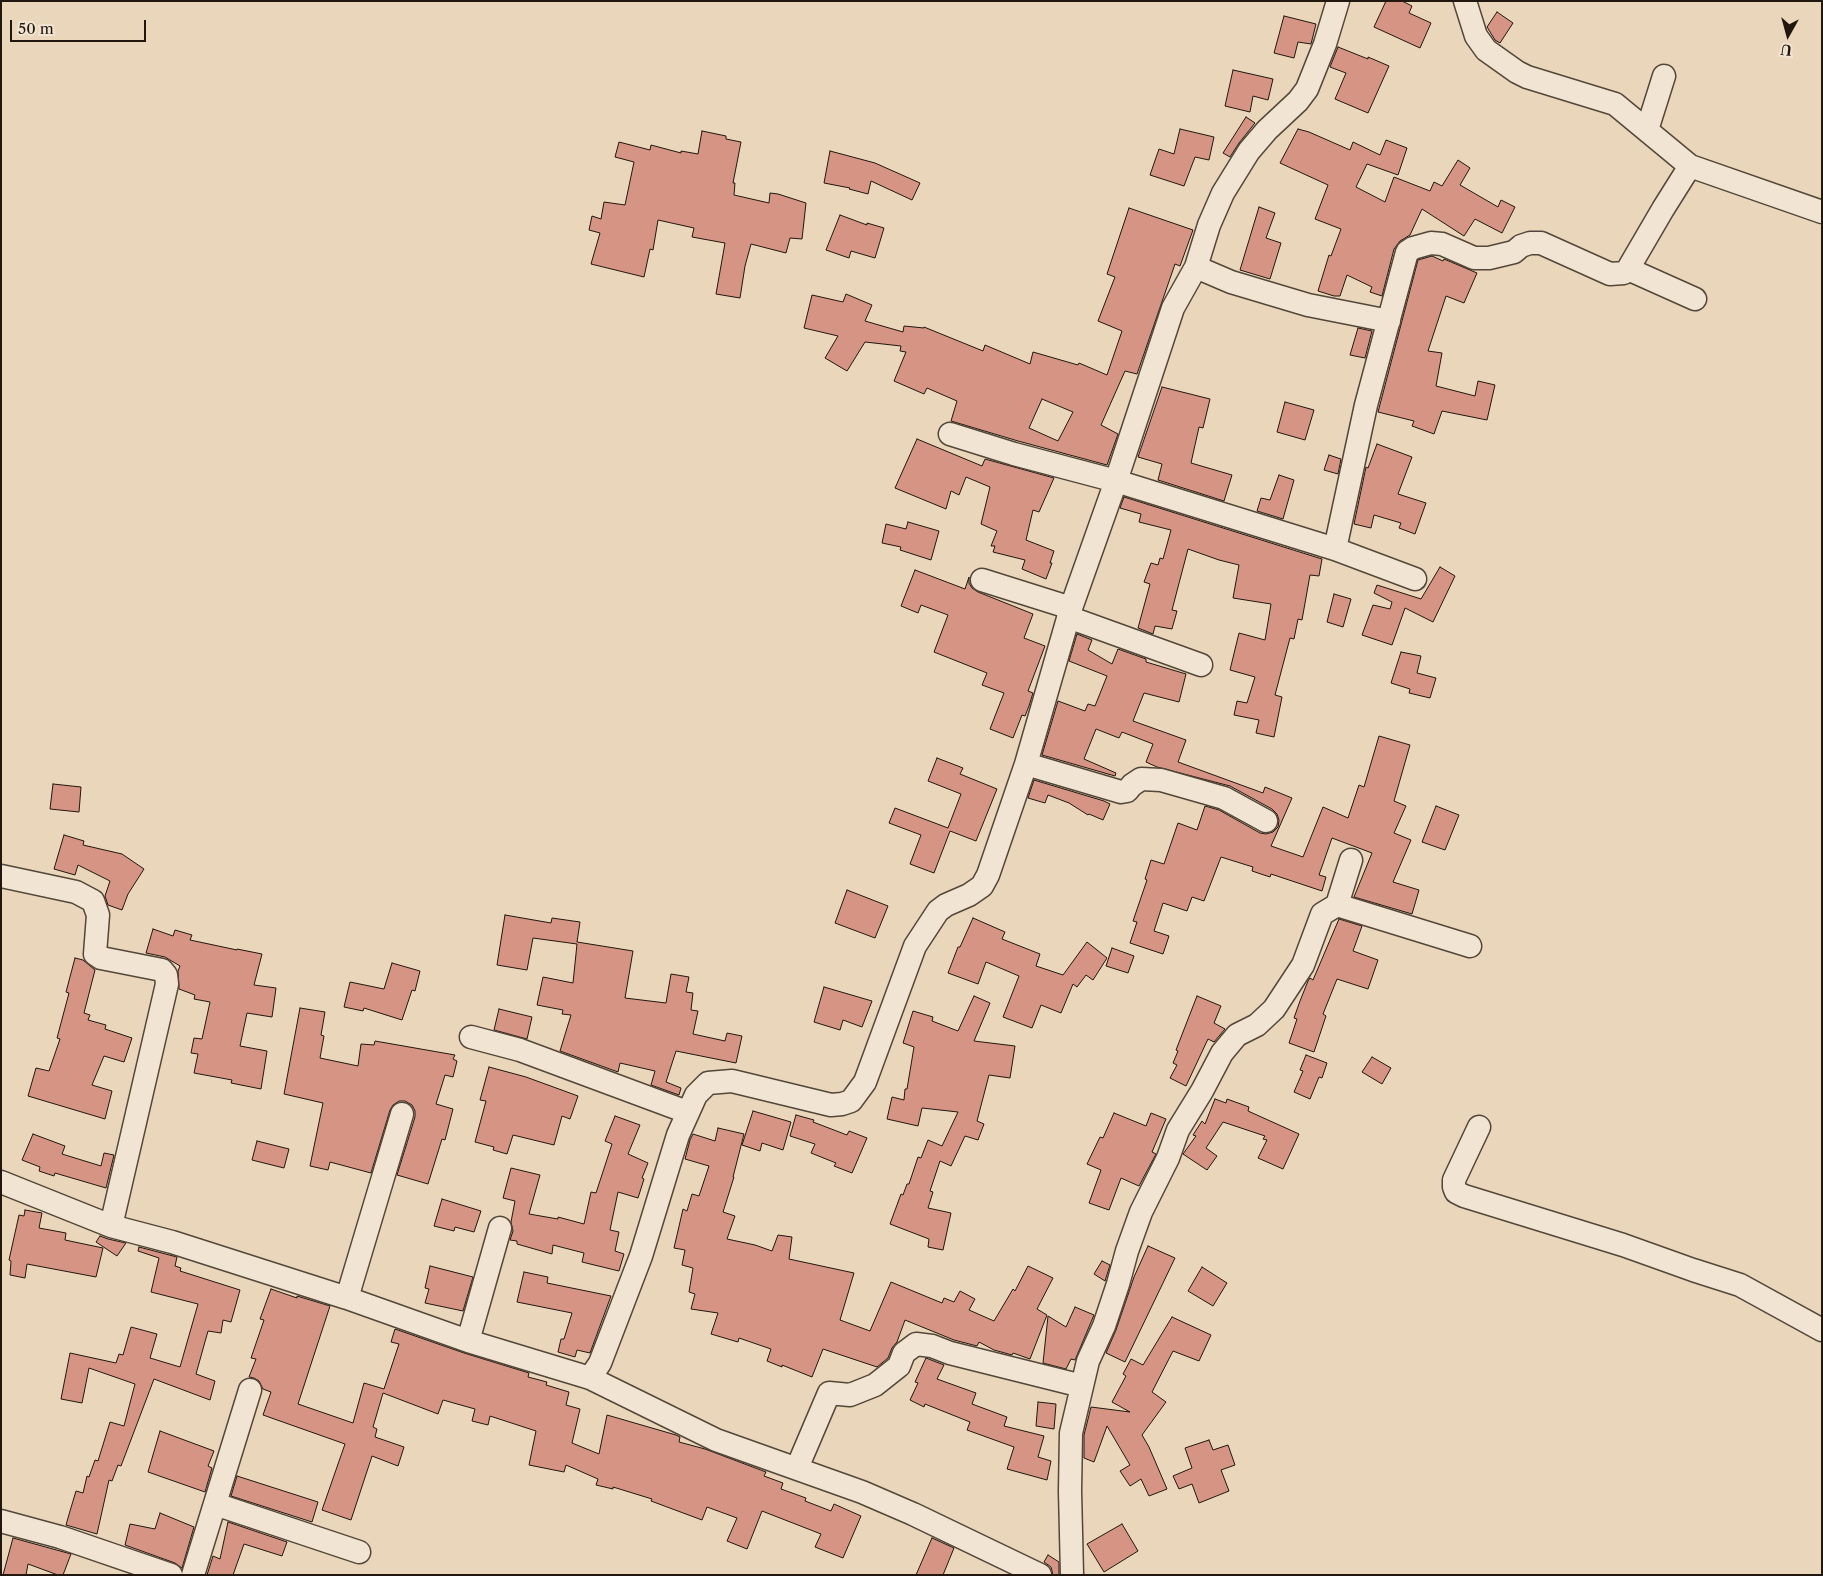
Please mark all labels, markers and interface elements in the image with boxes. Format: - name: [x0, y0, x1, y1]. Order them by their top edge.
- scale bar: [12, 10, 149, 42]
- north arrow: [1763, 10, 1813, 60]
- text: 50 m: [18, 19, 54, 38]
- text: U: [1779, 40, 1793, 60]

